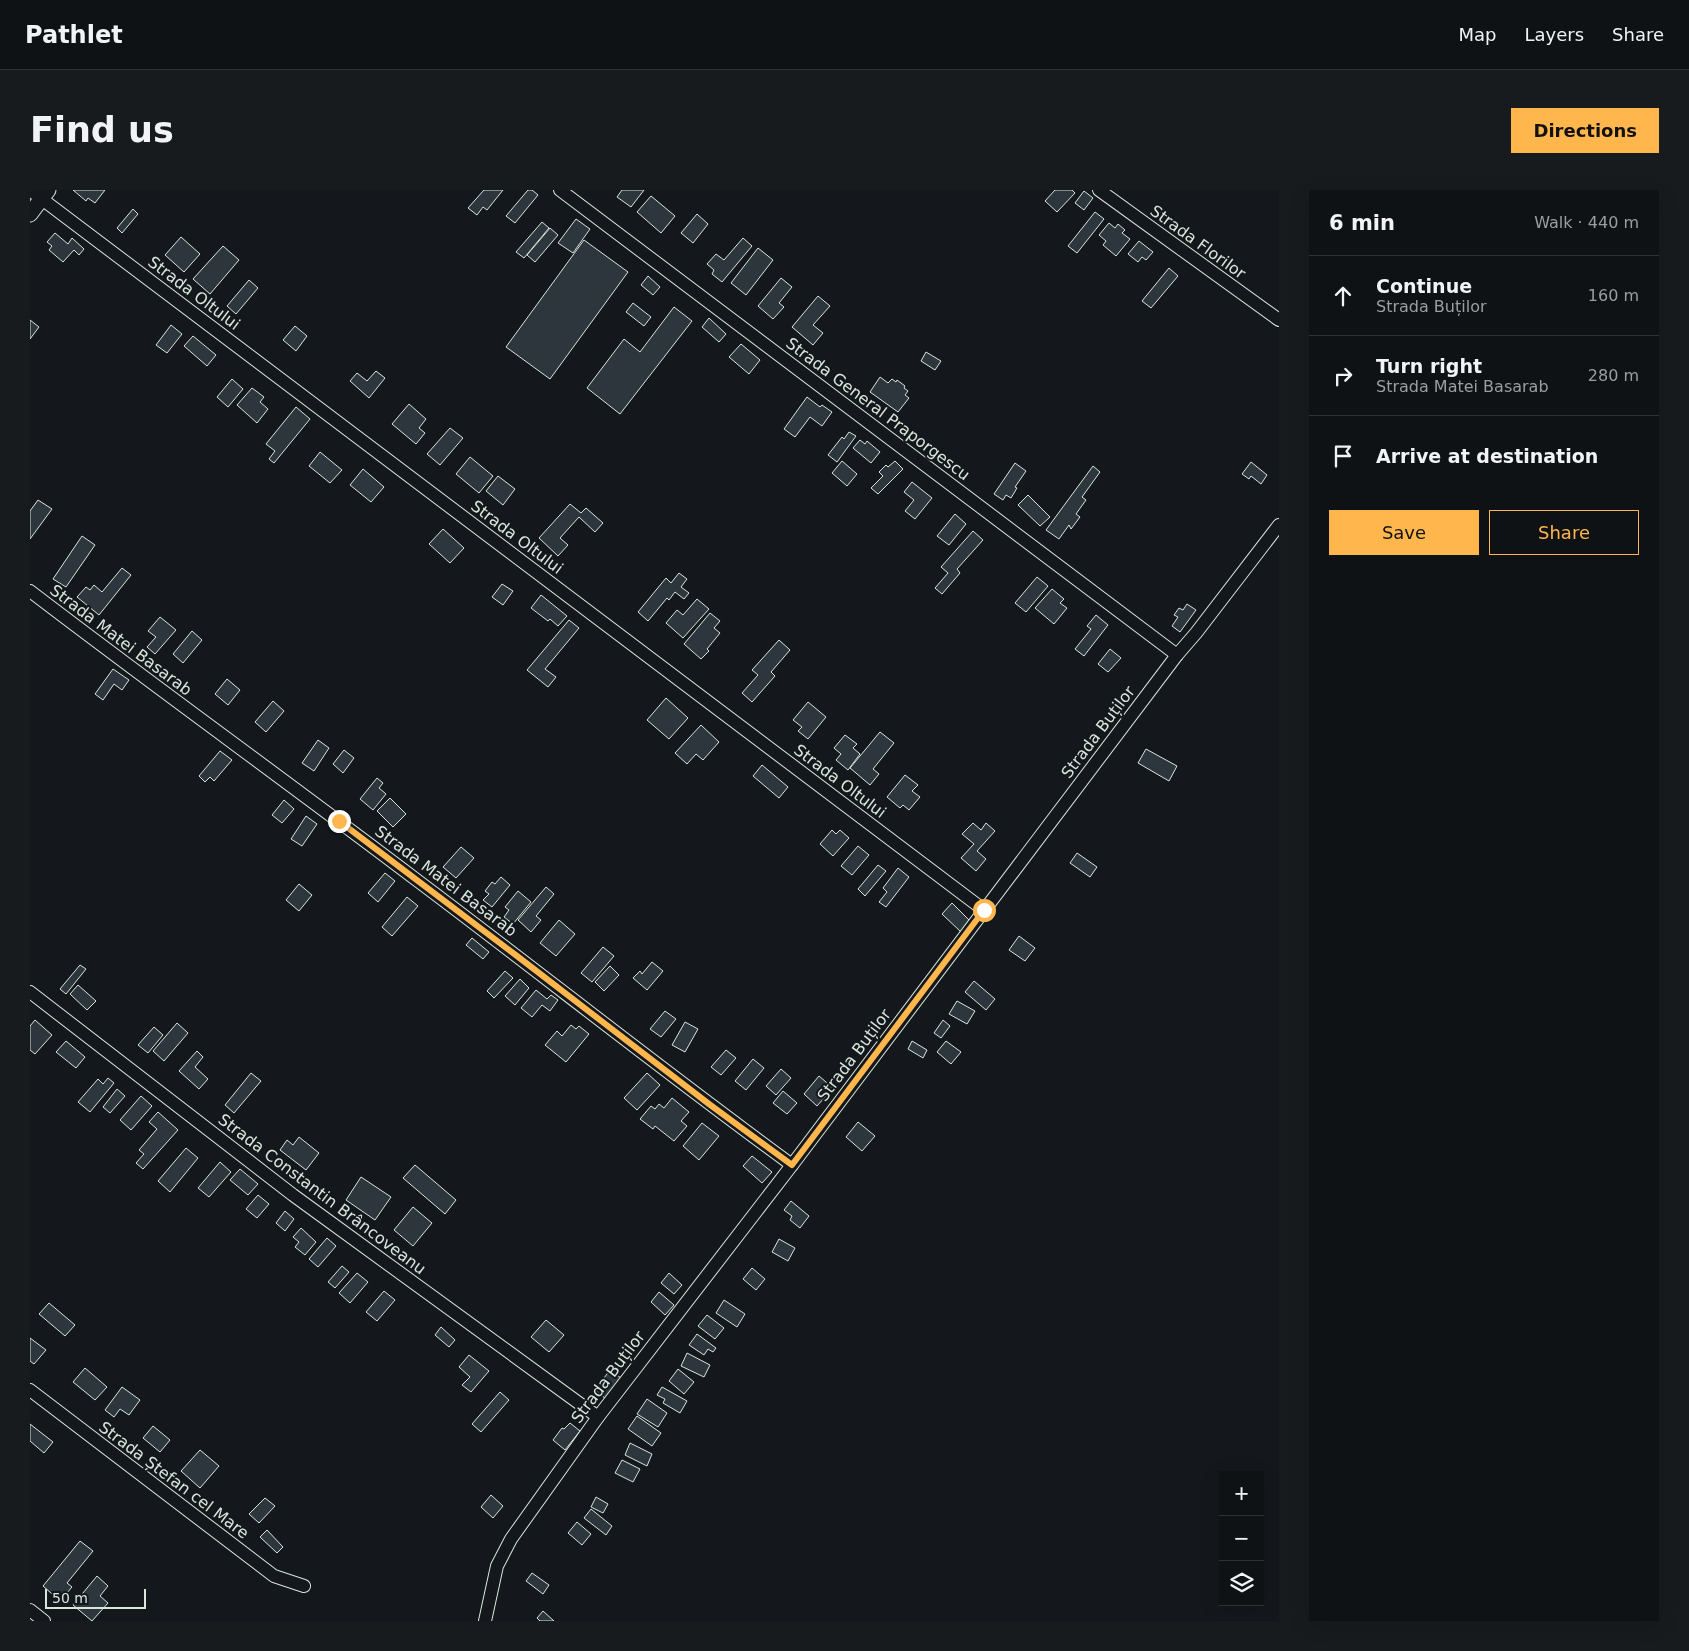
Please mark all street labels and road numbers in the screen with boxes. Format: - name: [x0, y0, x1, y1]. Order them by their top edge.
- street label: Strada Florilor: [1147, 201, 1250, 283]
- street label: Strada Oltului: [144, 252, 244, 334]
- street label: Strada General Praporgescu: [782, 334, 974, 484]
- street label: Strada Oltului: [467, 496, 567, 578]
- street label: Strada Matei Basarab: [46, 580, 196, 700]
- street label: Strada Buților: [1057, 682, 1139, 782]
- street label: Strada Oltului: [790, 740, 890, 822]
- street label: Strada Matei Basarab: [371, 821, 521, 941]
- street label: Strada Buților: [813, 1005, 895, 1105]
- street label: Strada Constantin Brâncoveanu: [214, 1110, 430, 1278]
- street label: Strada Buților: [567, 1327, 649, 1427]
- street label: Strada Ștefan cel Mare: [95, 1417, 253, 1543]

